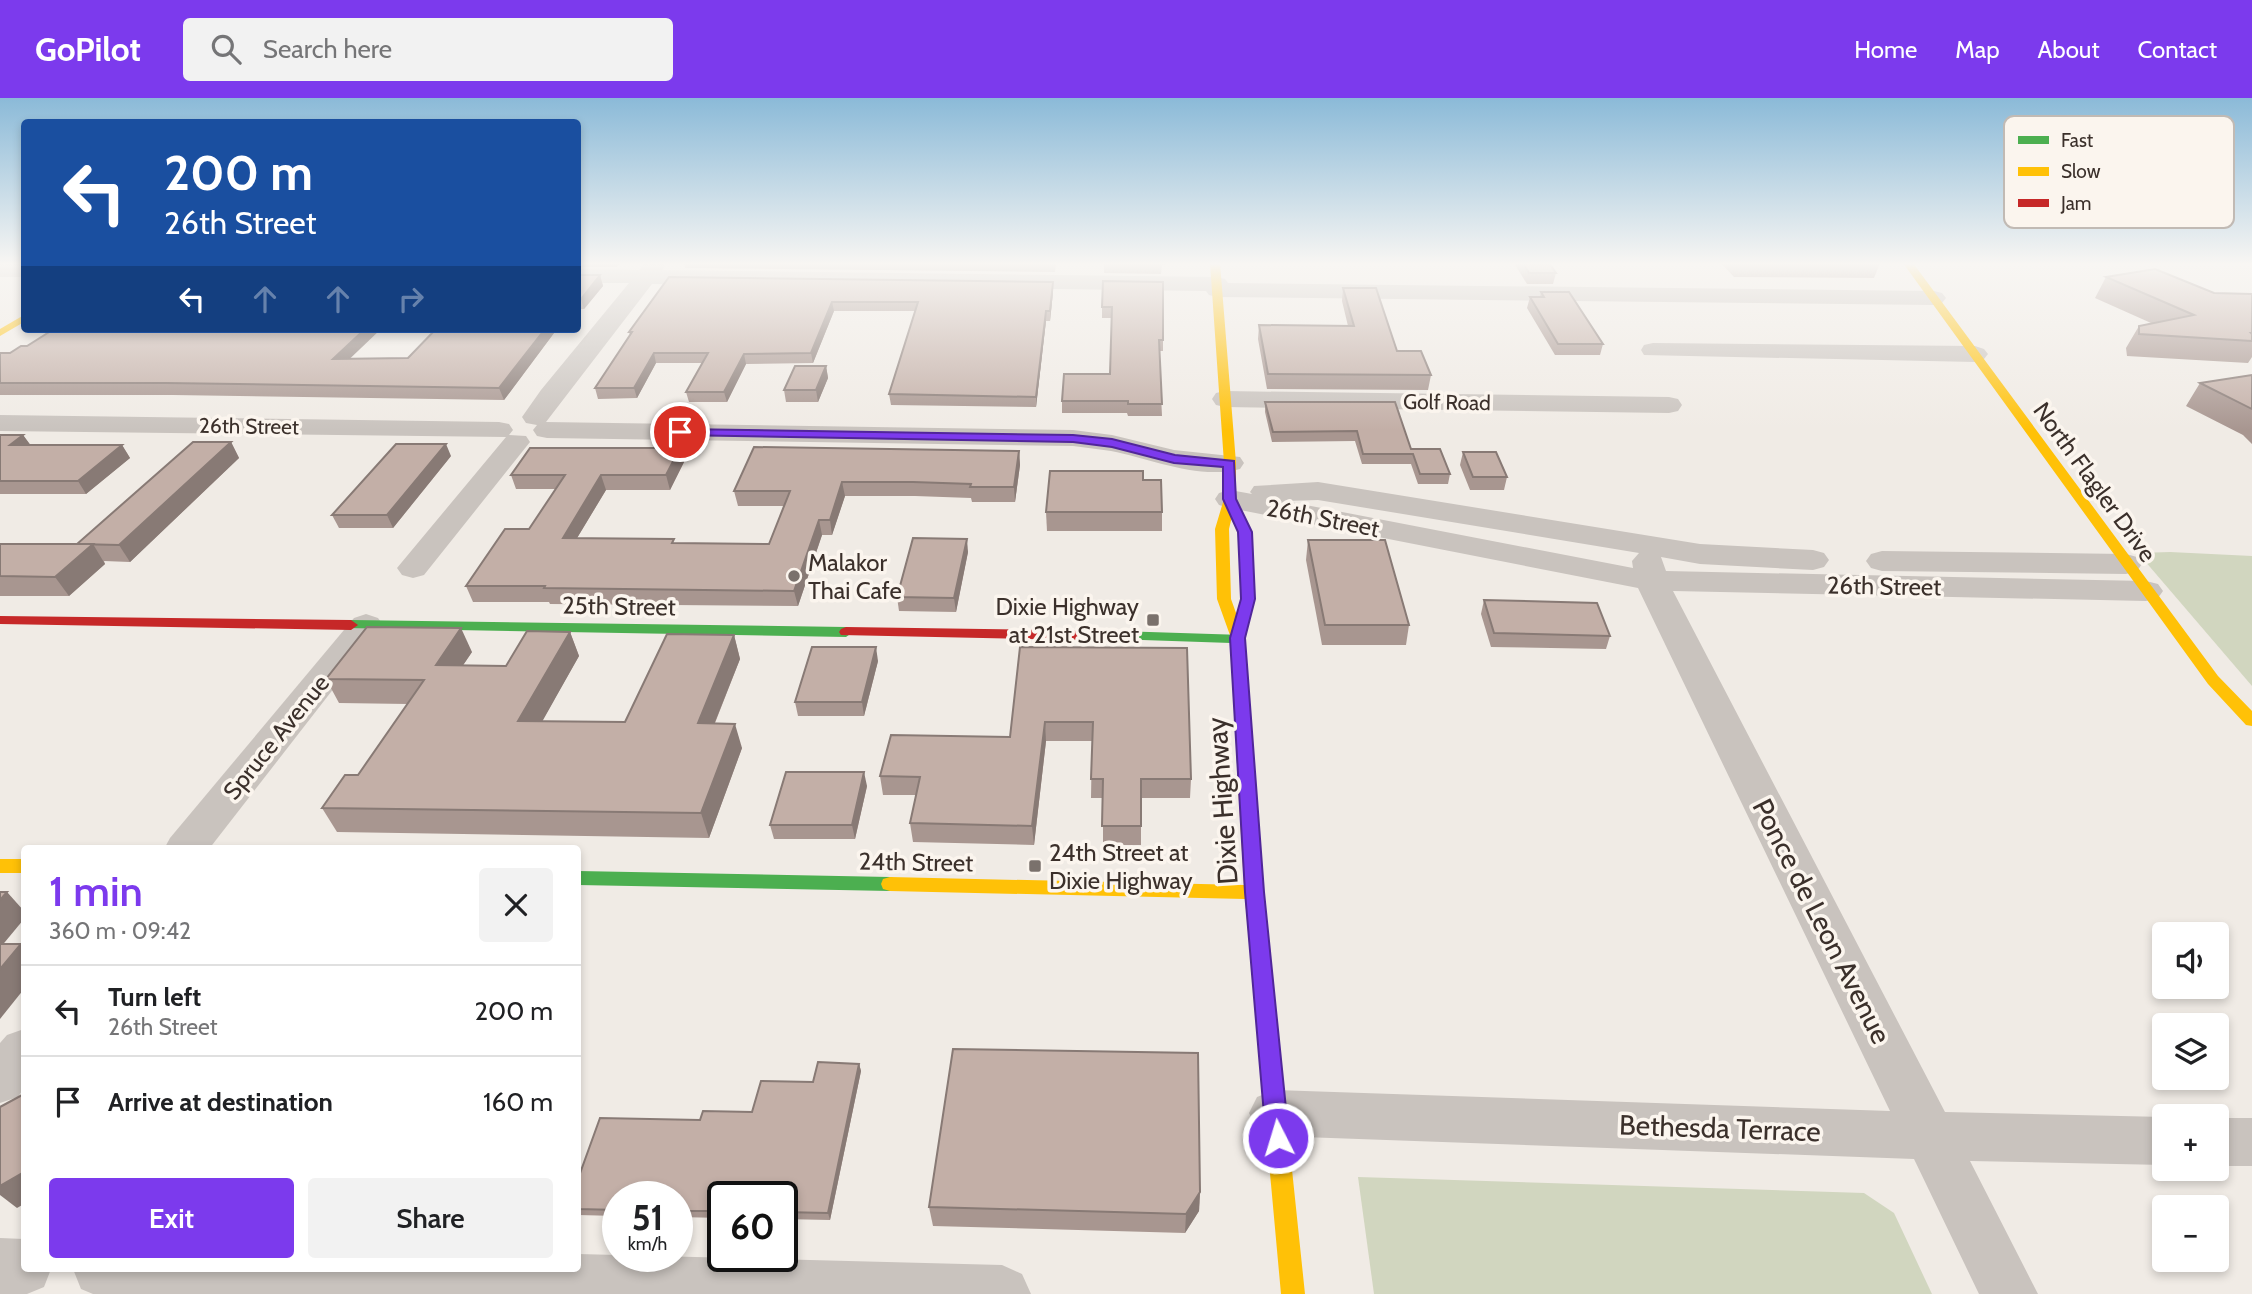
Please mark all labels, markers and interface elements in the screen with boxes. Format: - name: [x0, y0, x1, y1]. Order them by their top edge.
- search box: [183, 18, 673, 81]
- text: GoPilot: [35, 29, 141, 69]
- icon: search: [207, 30, 245, 68]
- text: Search here: [263, 33, 392, 65]
- text: Home: [1854, 35, 1917, 64]
- text: Map: [1955, 35, 2000, 64]
- text: About: [2038, 35, 2100, 64]
- text: Contact: [2138, 35, 2217, 64]
- legend: [2004, 116, 2234, 228]
- text: Fast: [2061, 129, 2094, 152]
- text: 200 m: [164, 143, 313, 202]
- icon: left: [49, 147, 140, 238]
- text: Slow: [2061, 160, 2101, 183]
- text: Jam: [2060, 192, 2091, 215]
- text: 26th Street: [164, 203, 317, 242]
- icon: left: [173, 280, 211, 318]
- icon: ahead: [246, 280, 284, 318]
- icon: ahead: [319, 280, 357, 318]
- icon: right: [392, 280, 430, 318]
- street label: Golf Road: [1403, 389, 1491, 415]
- street label: North Flagler Drive: [2027, 397, 2163, 567]
- pin: [650, 402, 710, 462]
- street label: 26th Street: [199, 413, 299, 439]
- icon: arrive: [661, 413, 699, 451]
- street label: 26th Street: [1264, 493, 1382, 543]
- place label: Malakor Thai Cafe: [808, 548, 902, 605]
- marker: Malakor Thai Cafe: [786, 568, 802, 584]
- street label: 26th Street: [1827, 571, 1941, 601]
- street label: 25th Street: [562, 591, 676, 621]
- place label: Dixie Highway at 21st Street: [995, 592, 1139, 649]
- marker: Dixie Highway at 21st Street: [1145, 612, 1161, 628]
- street label: Spruce Avenue: [217, 669, 335, 805]
- street label: Dixie Highway: [1199, 716, 1245, 886]
- street label: Ponce de Leon Avenue: [1746, 793, 1898, 1049]
- place label: 24th Street at Dixie Highway: [1049, 838, 1193, 895]
- street label: 24th Street: [858, 847, 974, 877]
- marker: 24th Street at Dixie Highway: [1027, 858, 1043, 874]
- text: 1 min: [49, 865, 143, 917]
- button: close: [479, 868, 553, 942]
- text: 360 m · 09:42: [49, 917, 191, 945]
- map controls: [2152, 922, 2229, 1272]
- button: sound: [2152, 922, 2229, 999]
- text: Turn left: [108, 981, 201, 1013]
- icon: left: [49, 992, 87, 1030]
- text: 200 m: [474, 995, 553, 1027]
- text: 26th Street: [108, 1013, 218, 1041]
- button: layers: [2152, 1013, 2229, 1090]
- icon: arrive: [49, 1083, 87, 1121]
- text: Arrive at destination: [108, 1086, 333, 1118]
- text: 160 m: [483, 1086, 553, 1118]
- position arrow: [1241, 1101, 1315, 1175]
- button: +: [2152, 1104, 2229, 1181]
- street label: Bethesda Terrace: [1619, 1107, 1821, 1149]
- button: Exit: [49, 1178, 294, 1258]
- button: Share: [308, 1178, 553, 1258]
- speed limit sign: 60: [707, 1181, 798, 1272]
- button: −: [2152, 1195, 2229, 1272]
- text: 51: [632, 1196, 663, 1239]
- text: km/h: [628, 1233, 667, 1255]

